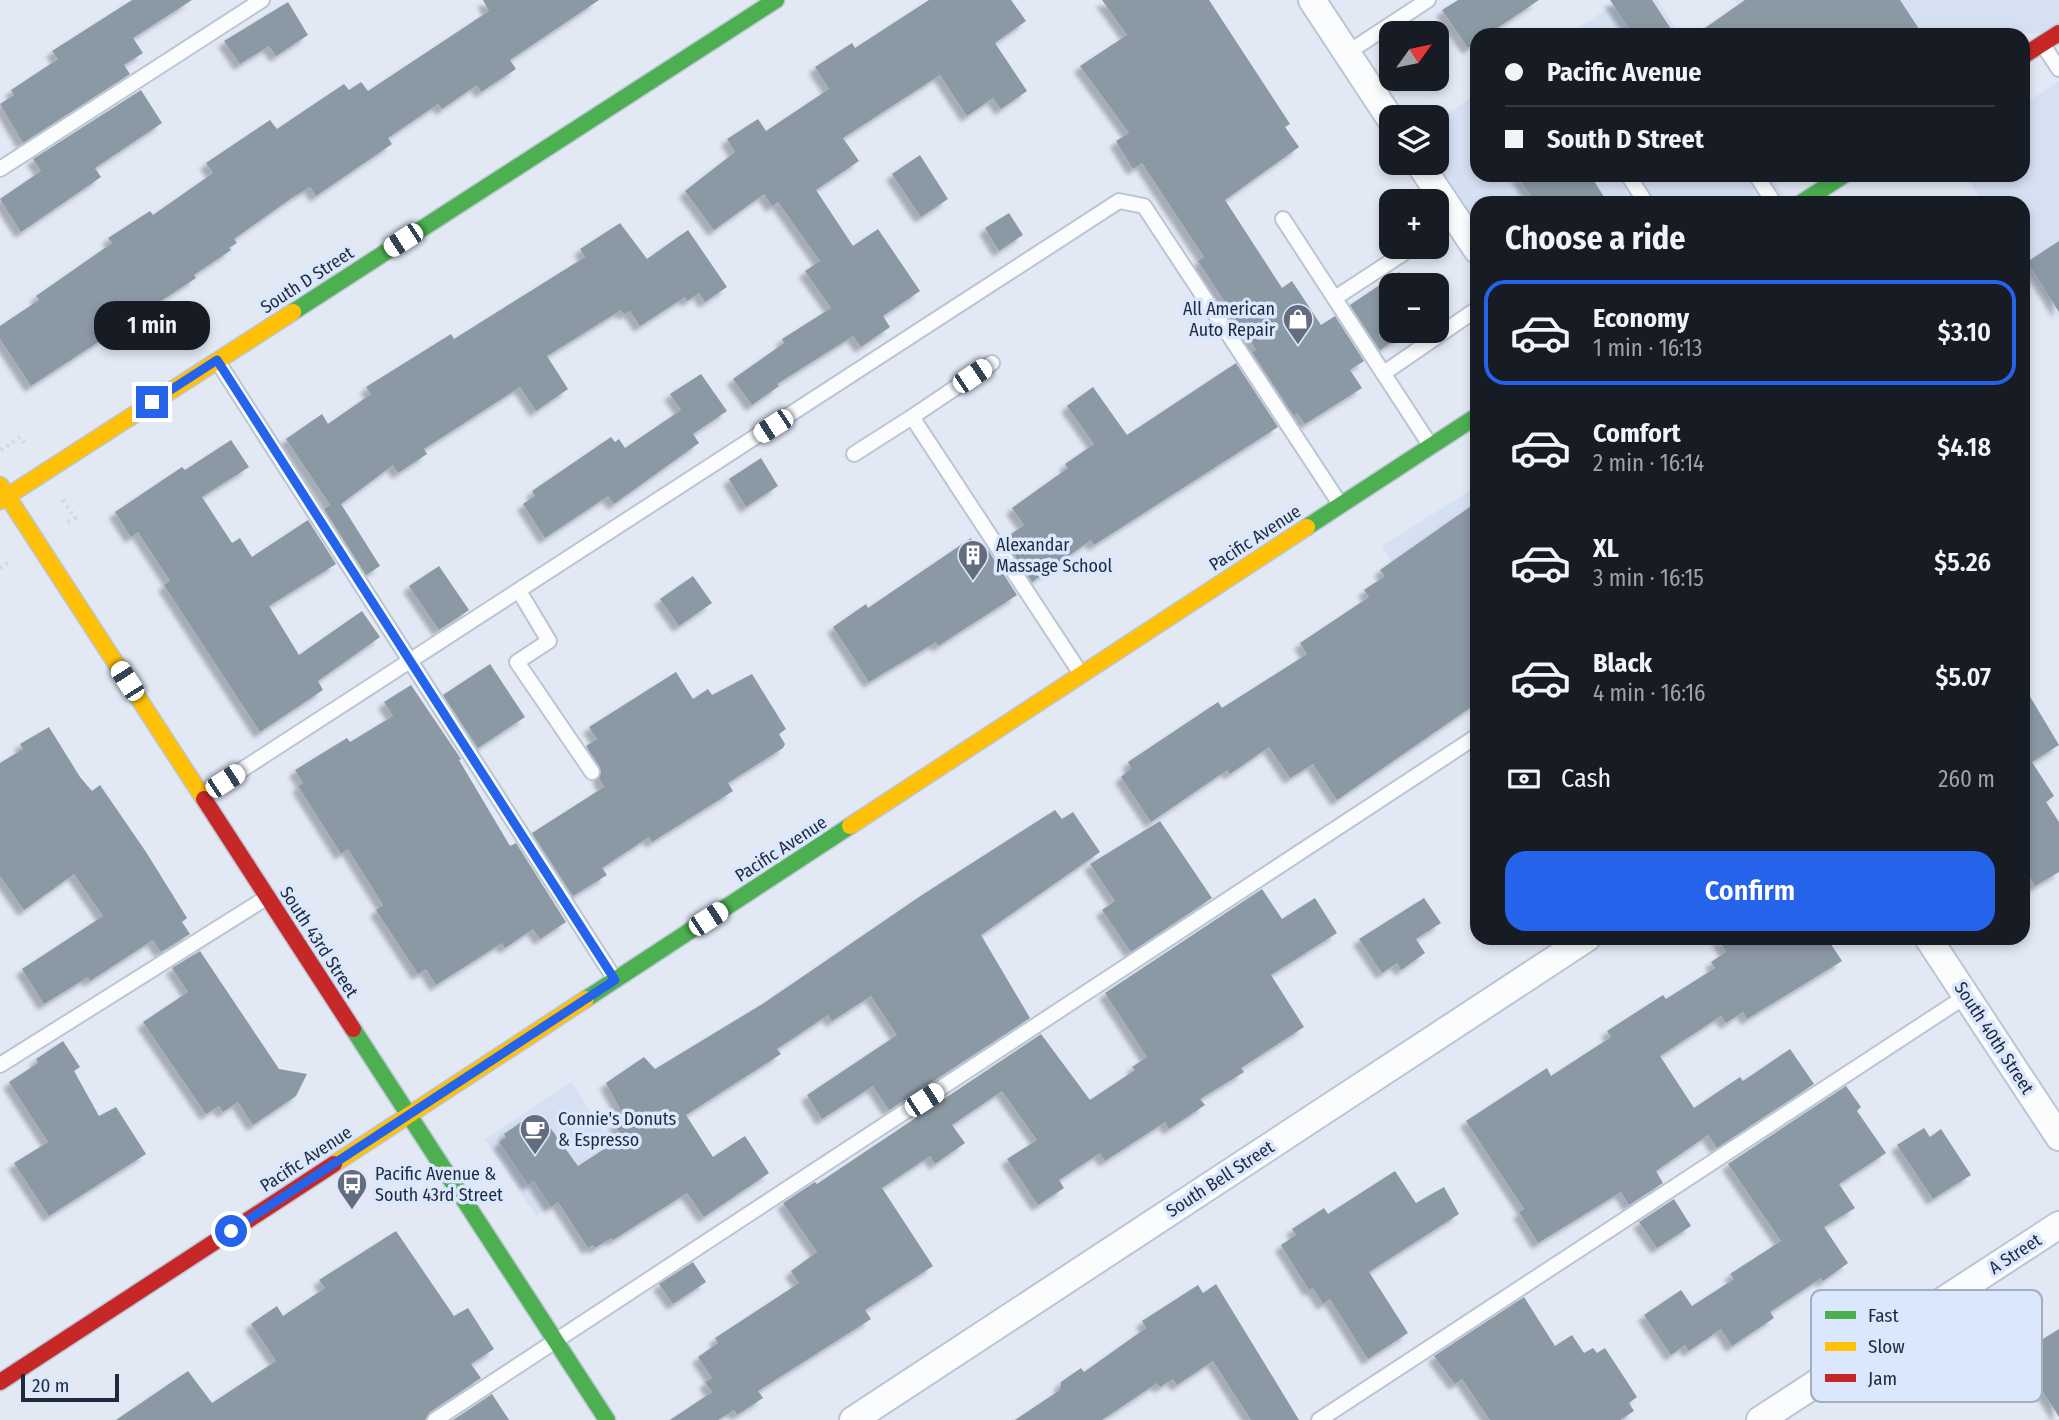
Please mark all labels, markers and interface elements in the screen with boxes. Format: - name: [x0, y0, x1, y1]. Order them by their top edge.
- north arrow: [1379, 21, 1449, 91]
- map controls: [1379, 21, 1449, 343]
- text: Pacific Avenue: [1547, 57, 1702, 88]
- button: layers: [1379, 105, 1449, 175]
- text: South D Street: [1547, 124, 1704, 155]
- button: +: [1379, 189, 1449, 259]
- text: Choose a ride: [1505, 219, 1686, 257]
- car: [380, 220, 427, 260]
- street label: South D Street: [256, 242, 358, 318]
- button: −: [1379, 273, 1449, 343]
- place label: All American Auto Repair: [1183, 298, 1276, 341]
- callout: 1 min: [94, 300, 210, 350]
- icon: car: [1509, 301, 1572, 364]
- shop icon: All American Auto Repair: [1281, 302, 1315, 346]
- text: Economy: [1593, 303, 1689, 334]
- text: 1 min: [127, 311, 177, 339]
- text: $3.10: [1938, 317, 1991, 348]
- text: 1 min · 16:13: [1593, 334, 1702, 362]
- car: [949, 356, 996, 396]
- route end: [136, 386, 168, 418]
- car: [750, 406, 797, 446]
- icon: car: [1509, 416, 1572, 479]
- text: Comfort: [1593, 418, 1681, 449]
- text: $4.18: [1937, 432, 1991, 463]
- text: 2 min · 16:14: [1593, 449, 1704, 477]
- street label: Pacific Avenue: [1205, 500, 1305, 576]
- icon: car: [1509, 531, 1572, 594]
- text: XL: [1593, 533, 1619, 564]
- place label: Alexandar Massage School: [996, 534, 1113, 577]
- building icon: Alexandar Massage School: [956, 538, 990, 582]
- text: $5.26: [1934, 547, 1991, 578]
- text: 3 min · 16:15: [1593, 564, 1704, 592]
- icon: car: [1509, 646, 1572, 709]
- text: Black: [1593, 648, 1652, 679]
- car: [107, 658, 148, 704]
- text: $5.07: [1936, 662, 1991, 693]
- text: 4 min · 16:16: [1593, 679, 1706, 707]
- icon: cash: [1505, 760, 1543, 798]
- car: [202, 761, 249, 801]
- text: Cash: [1561, 763, 1611, 794]
- text: 260 m: [1938, 765, 1995, 793]
- street label: Pacific Avenue: [731, 811, 831, 887]
- button: Confirm: [1505, 851, 1995, 931]
- street label: South 43rd Street: [275, 882, 363, 1002]
- car: [685, 899, 732, 939]
- street label: South 40th Street: [1950, 978, 2039, 1098]
- car: [901, 1080, 948, 1120]
- place label: Connie's Donuts & Espresso: [558, 1108, 677, 1151]
- cafe icon: Connie's Donuts & Espresso: [518, 1112, 552, 1156]
- street label: Pacific Avenue: [256, 1121, 356, 1197]
- street label: South Bell Street: [1162, 1136, 1278, 1222]
- place label: Pacific Avenue & South 43rd Street: [375, 1163, 503, 1206]
- bus stop icon: Pacific Avenue & South 43rd Street: [335, 1167, 369, 1211]
- route start: [215, 1215, 247, 1247]
- street label: A Street: [1985, 1229, 2045, 1279]
- legend: [1811, 1290, 2042, 1402]
- text: Fast: [1868, 1304, 1899, 1327]
- text: Slow: [1868, 1335, 1905, 1358]
- text: Jam: [1868, 1367, 1897, 1390]
- scale bar: [21, 1371, 119, 1403]
- text: 20 m: [32, 1374, 69, 1397]

